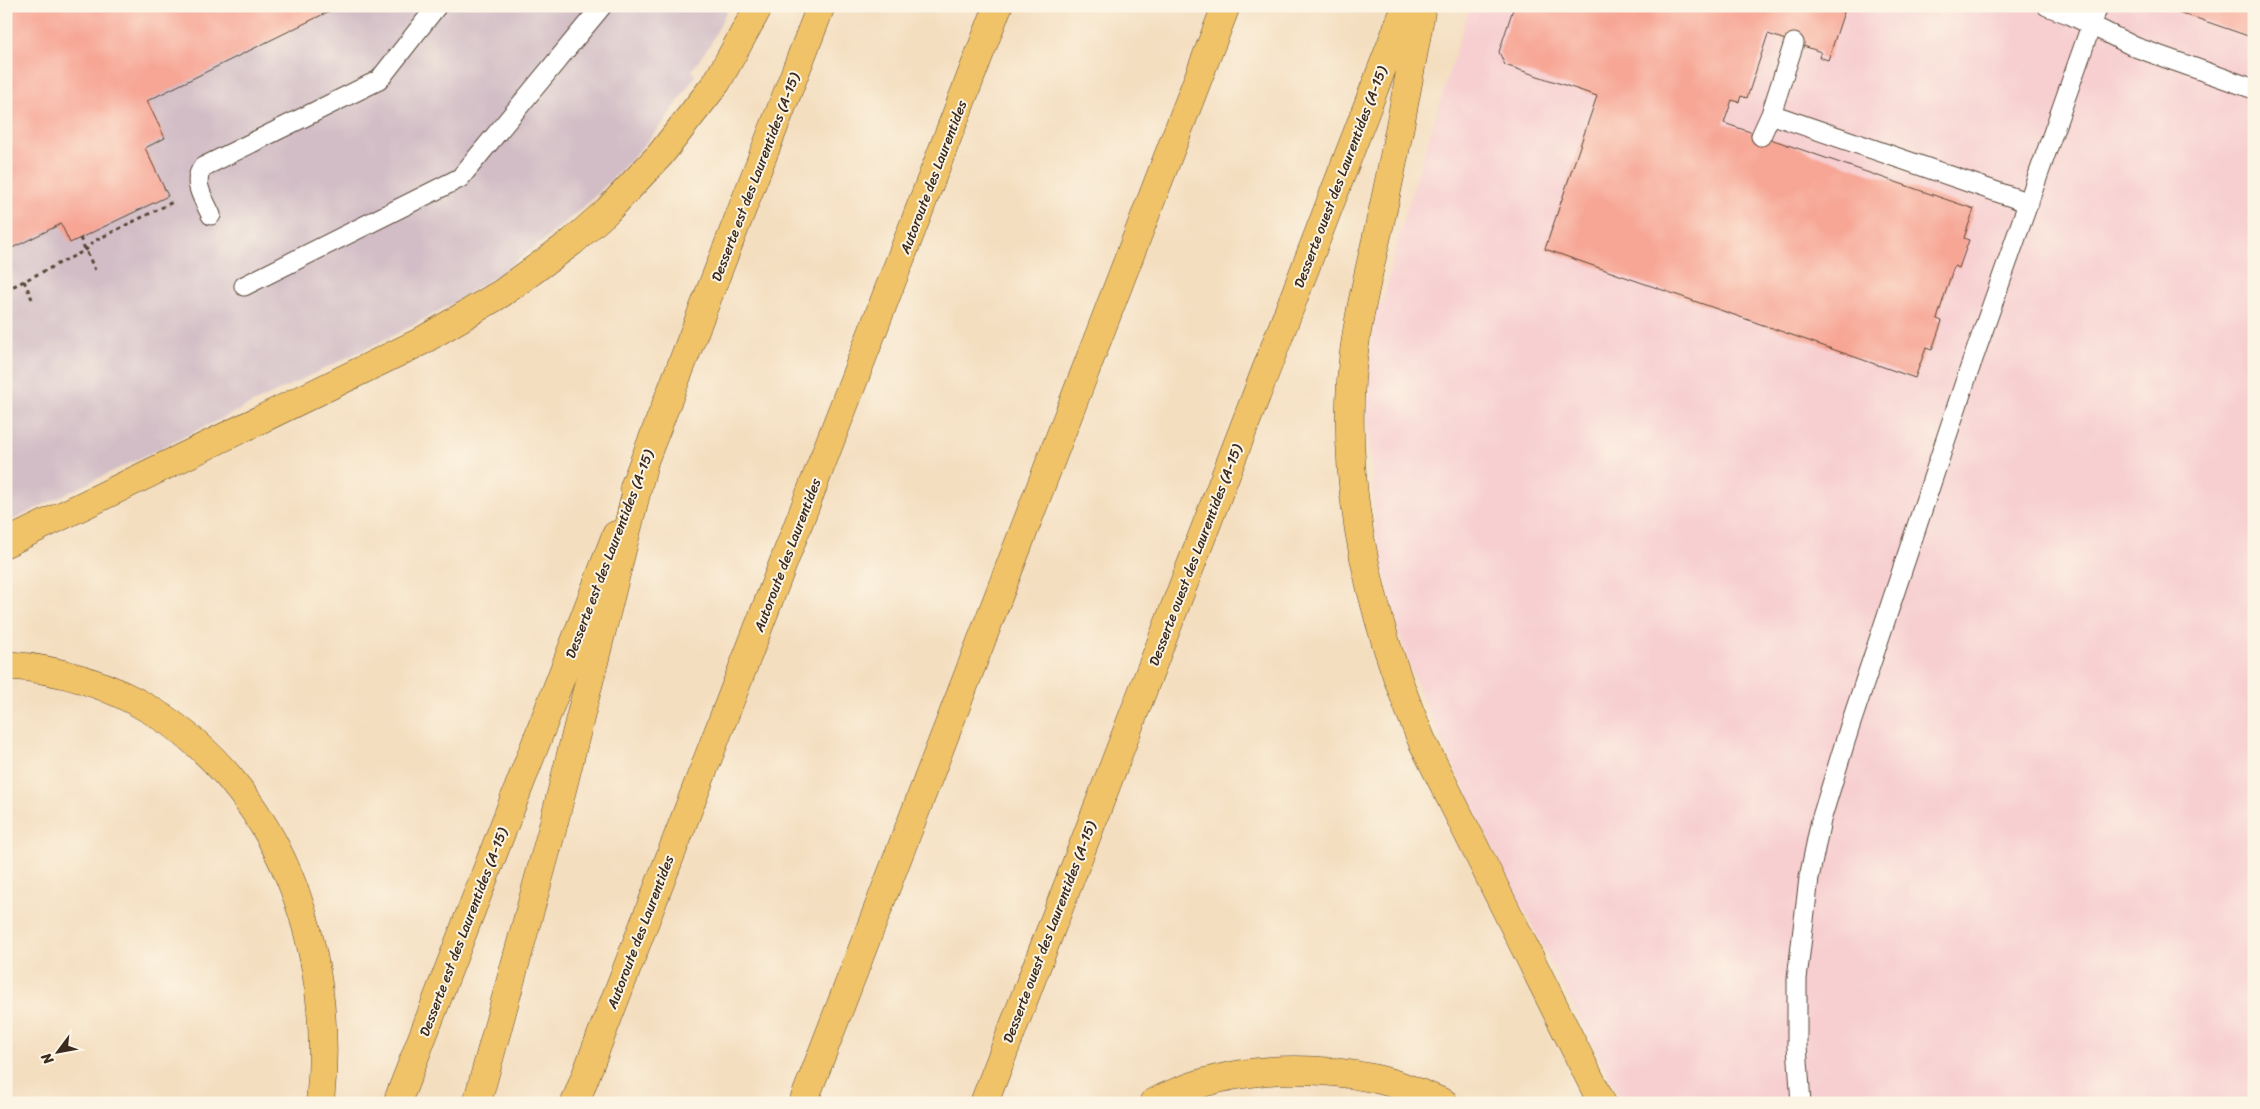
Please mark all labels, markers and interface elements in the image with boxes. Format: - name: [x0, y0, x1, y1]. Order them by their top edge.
- street label: Desserte ouest des Laurentides (A-15): [1287, 62, 1395, 292]
- street label: Desserte est des Laurentides (A-15): [704, 68, 807, 285]
- street label: Autoroute des Laurentides: [892, 96, 975, 259]
- street label: Desserte ouest des Laurentides (A-15): [1142, 440, 1250, 670]
- street label: Desserte est des Laurentides (A-15): [558, 445, 661, 662]
- street label: Autoroute des Laurentides: [746, 474, 829, 637]
- street label: Desserte ouest des Laurentides (A-15): [996, 817, 1104, 1047]
- street label: Desserte est des Laurentides (A-15): [412, 823, 515, 1040]
- street label: Autoroute des Laurentides: [599, 851, 682, 1014]
- north arrow: [32, 1026, 82, 1076]
- text: N: [34, 1048, 61, 1070]

